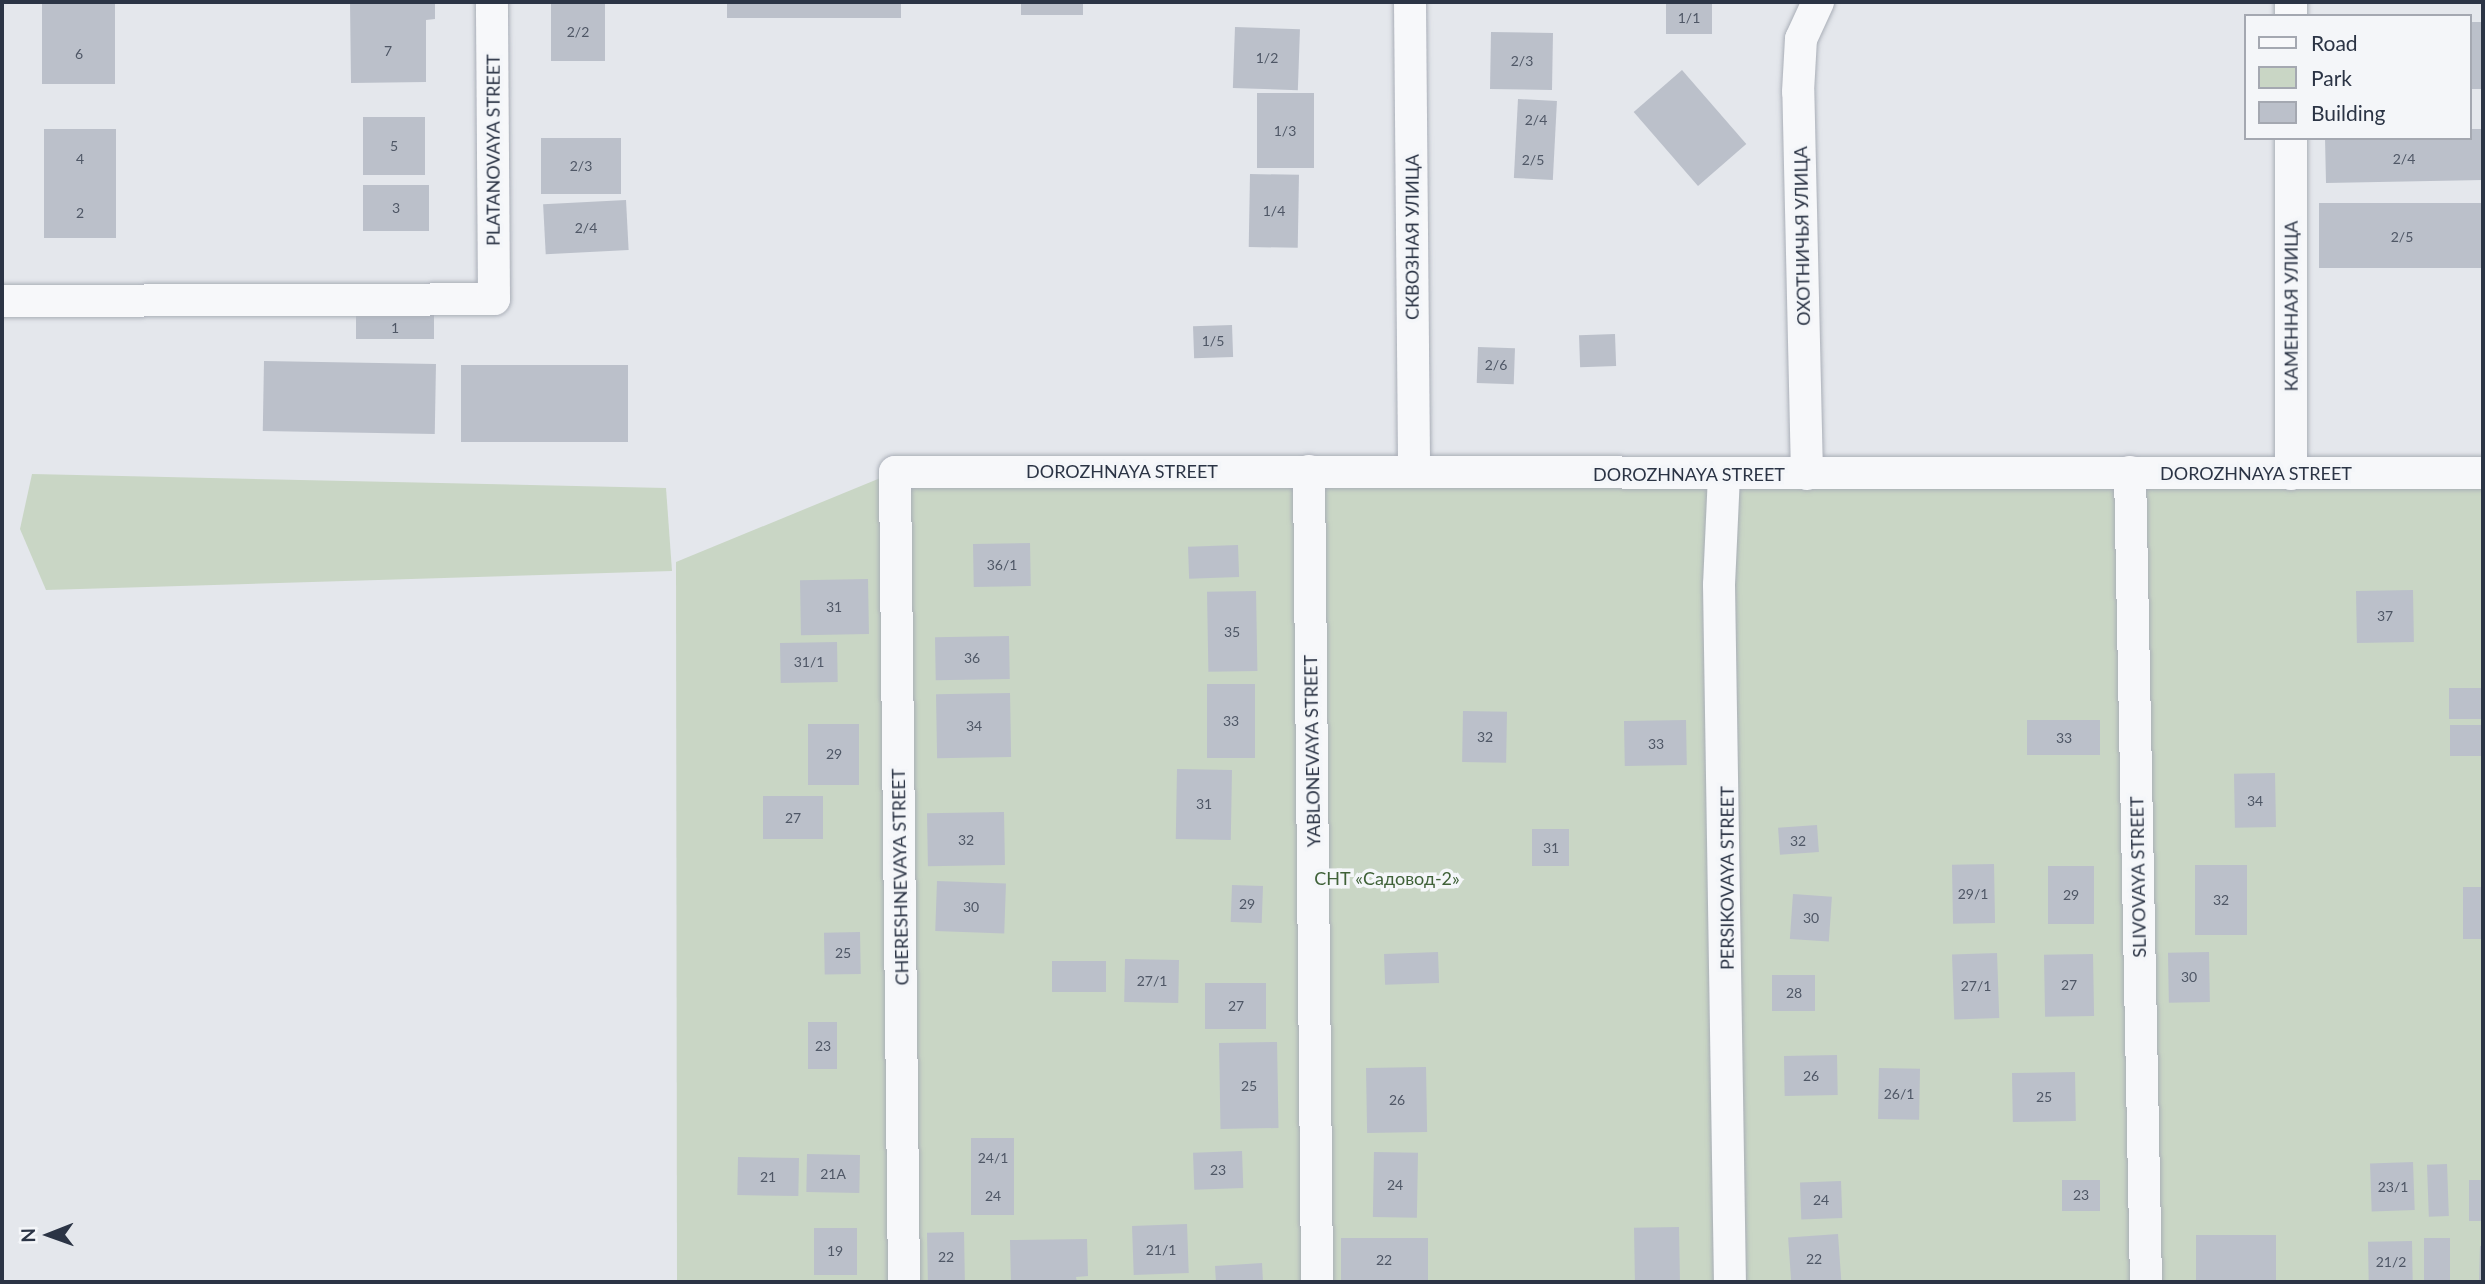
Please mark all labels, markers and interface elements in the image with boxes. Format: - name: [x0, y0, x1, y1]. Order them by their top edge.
- house number: 1/1: [1678, 10, 1700, 26]
- legend: [2244, 14, 2471, 140]
- house number: 2/2: [567, 24, 589, 40]
- text: Road: [2311, 30, 2358, 55]
- house number: 7: [384, 43, 392, 59]
- house number: 6: [75, 46, 83, 62]
- house number: 1/2: [1256, 50, 1278, 66]
- house number: 2/3: [1511, 53, 1533, 69]
- street label: PLATANOVAYA STREET: [482, 54, 504, 246]
- text: Park: [2311, 65, 2352, 90]
- text: Building: [2311, 100, 2386, 125]
- house number: 2/4: [1525, 112, 1547, 128]
- house number: 1/3: [1274, 123, 1296, 139]
- house number: 5: [390, 138, 398, 154]
- street label: ОХОТНИЧЬЯ УЛИЦА: [1790, 146, 1814, 326]
- house number: 4: [76, 151, 84, 167]
- house number: 2/4: [2393, 151, 2415, 167]
- house number: 2/5: [1522, 152, 1544, 168]
- street label: СКВОЗНАЯ УЛИЦА: [1401, 154, 1423, 320]
- house number: 2/3: [570, 158, 592, 174]
- house number: 3: [392, 200, 400, 216]
- house number: 1/4: [1263, 203, 1285, 219]
- house number: 2: [76, 205, 84, 221]
- house number: 2/4: [575, 220, 597, 236]
- street label: КАМЕННАЯ УЛИЦА: [2280, 221, 2302, 391]
- house number: 2/5: [2391, 229, 2413, 245]
- house number: 1: [391, 320, 399, 336]
- house number: 1/5: [1202, 333, 1224, 349]
- house number: 2/6: [1485, 357, 1507, 373]
- street label: DOROZHNAYA STREET: [1026, 460, 1218, 482]
- street label: DOROZHNAYA STREET: [2160, 462, 2352, 484]
- street label: DOROZHNAYA STREET: [1593, 463, 1785, 485]
- house number: 36/1: [987, 557, 1017, 573]
- house number: 31: [826, 599, 842, 615]
- house number: 37: [2377, 608, 2393, 624]
- house number: 35: [1224, 624, 1240, 640]
- house number: 36: [964, 650, 980, 666]
- house number: 31/1: [794, 654, 824, 670]
- street label: YABLONEVAYA STREET: [1300, 654, 1324, 848]
- house number: 33: [1223, 713, 1239, 729]
- house number: 34: [966, 718, 982, 734]
- house number: 32: [1477, 729, 1493, 745]
- house number: 33: [2056, 730, 2072, 746]
- house number: 33: [1648, 736, 1664, 752]
- house number: 29: [826, 746, 842, 762]
- street label: CHERESHNEVAYA STREET: [887, 768, 913, 986]
- street label: PERSIKOVAYA STREET: [1716, 786, 1738, 970]
- house number: 34: [2247, 793, 2263, 809]
- house number: 31: [1196, 796, 1212, 812]
- street label: SLIVOVAYA STREET: [2126, 796, 2150, 958]
- house number: 27: [785, 810, 801, 826]
- house number: 32: [958, 832, 974, 848]
- house number: 32: [1790, 833, 1806, 849]
- house number: 31: [1543, 840, 1559, 856]
- park label: СНТ «Садовод-2»: [1314, 867, 1460, 889]
- house number: 29/1: [1958, 886, 1988, 902]
- house number: 29: [2063, 887, 2079, 903]
- house number: 32: [2213, 892, 2229, 908]
- house number: 29: [1239, 896, 1255, 912]
- house number: 30: [963, 899, 979, 915]
- house number: 30: [1803, 910, 1819, 926]
- house number: 25: [835, 945, 851, 961]
- house number: 30: [2181, 969, 2197, 985]
- house number: 27/1: [1137, 973, 1167, 989]
- house number: 27: [2061, 977, 2077, 993]
- house number: 27/1: [1961, 978, 1991, 994]
- house number: 28: [1786, 985, 1802, 1001]
- house number: 27: [1228, 998, 1244, 1014]
- house number: 23: [815, 1038, 831, 1054]
- house number: 26: [1803, 1068, 1819, 1084]
- house number: 25: [1241, 1078, 1257, 1094]
- house number: 26/1: [1884, 1086, 1914, 1102]
- house number: 25: [2036, 1089, 2052, 1105]
- house number: 26: [1389, 1092, 1405, 1108]
- house number: 24/1: [978, 1150, 1008, 1166]
- house number: 23: [1210, 1162, 1226, 1178]
- house number: 21А: [820, 1166, 846, 1182]
- house number: 21: [760, 1169, 776, 1185]
- house number: 24: [1387, 1177, 1403, 1193]
- house number: 23/1: [2378, 1179, 2408, 1195]
- house number: 23: [2073, 1187, 2089, 1203]
- house number: 24: [985, 1188, 1001, 1204]
- house number: 24: [1813, 1192, 1829, 1208]
- north arrow: [14, 1200, 84, 1270]
- text: N: [16, 1228, 39, 1243]
- house number: 21/1: [1146, 1242, 1176, 1258]
- house number: 19: [827, 1243, 843, 1259]
- house number: 22: [938, 1249, 954, 1265]
- house number: 22: [1806, 1251, 1822, 1267]
- house number: 22: [1376, 1252, 1392, 1268]
- house number: 21/2: [2376, 1254, 2406, 1270]

